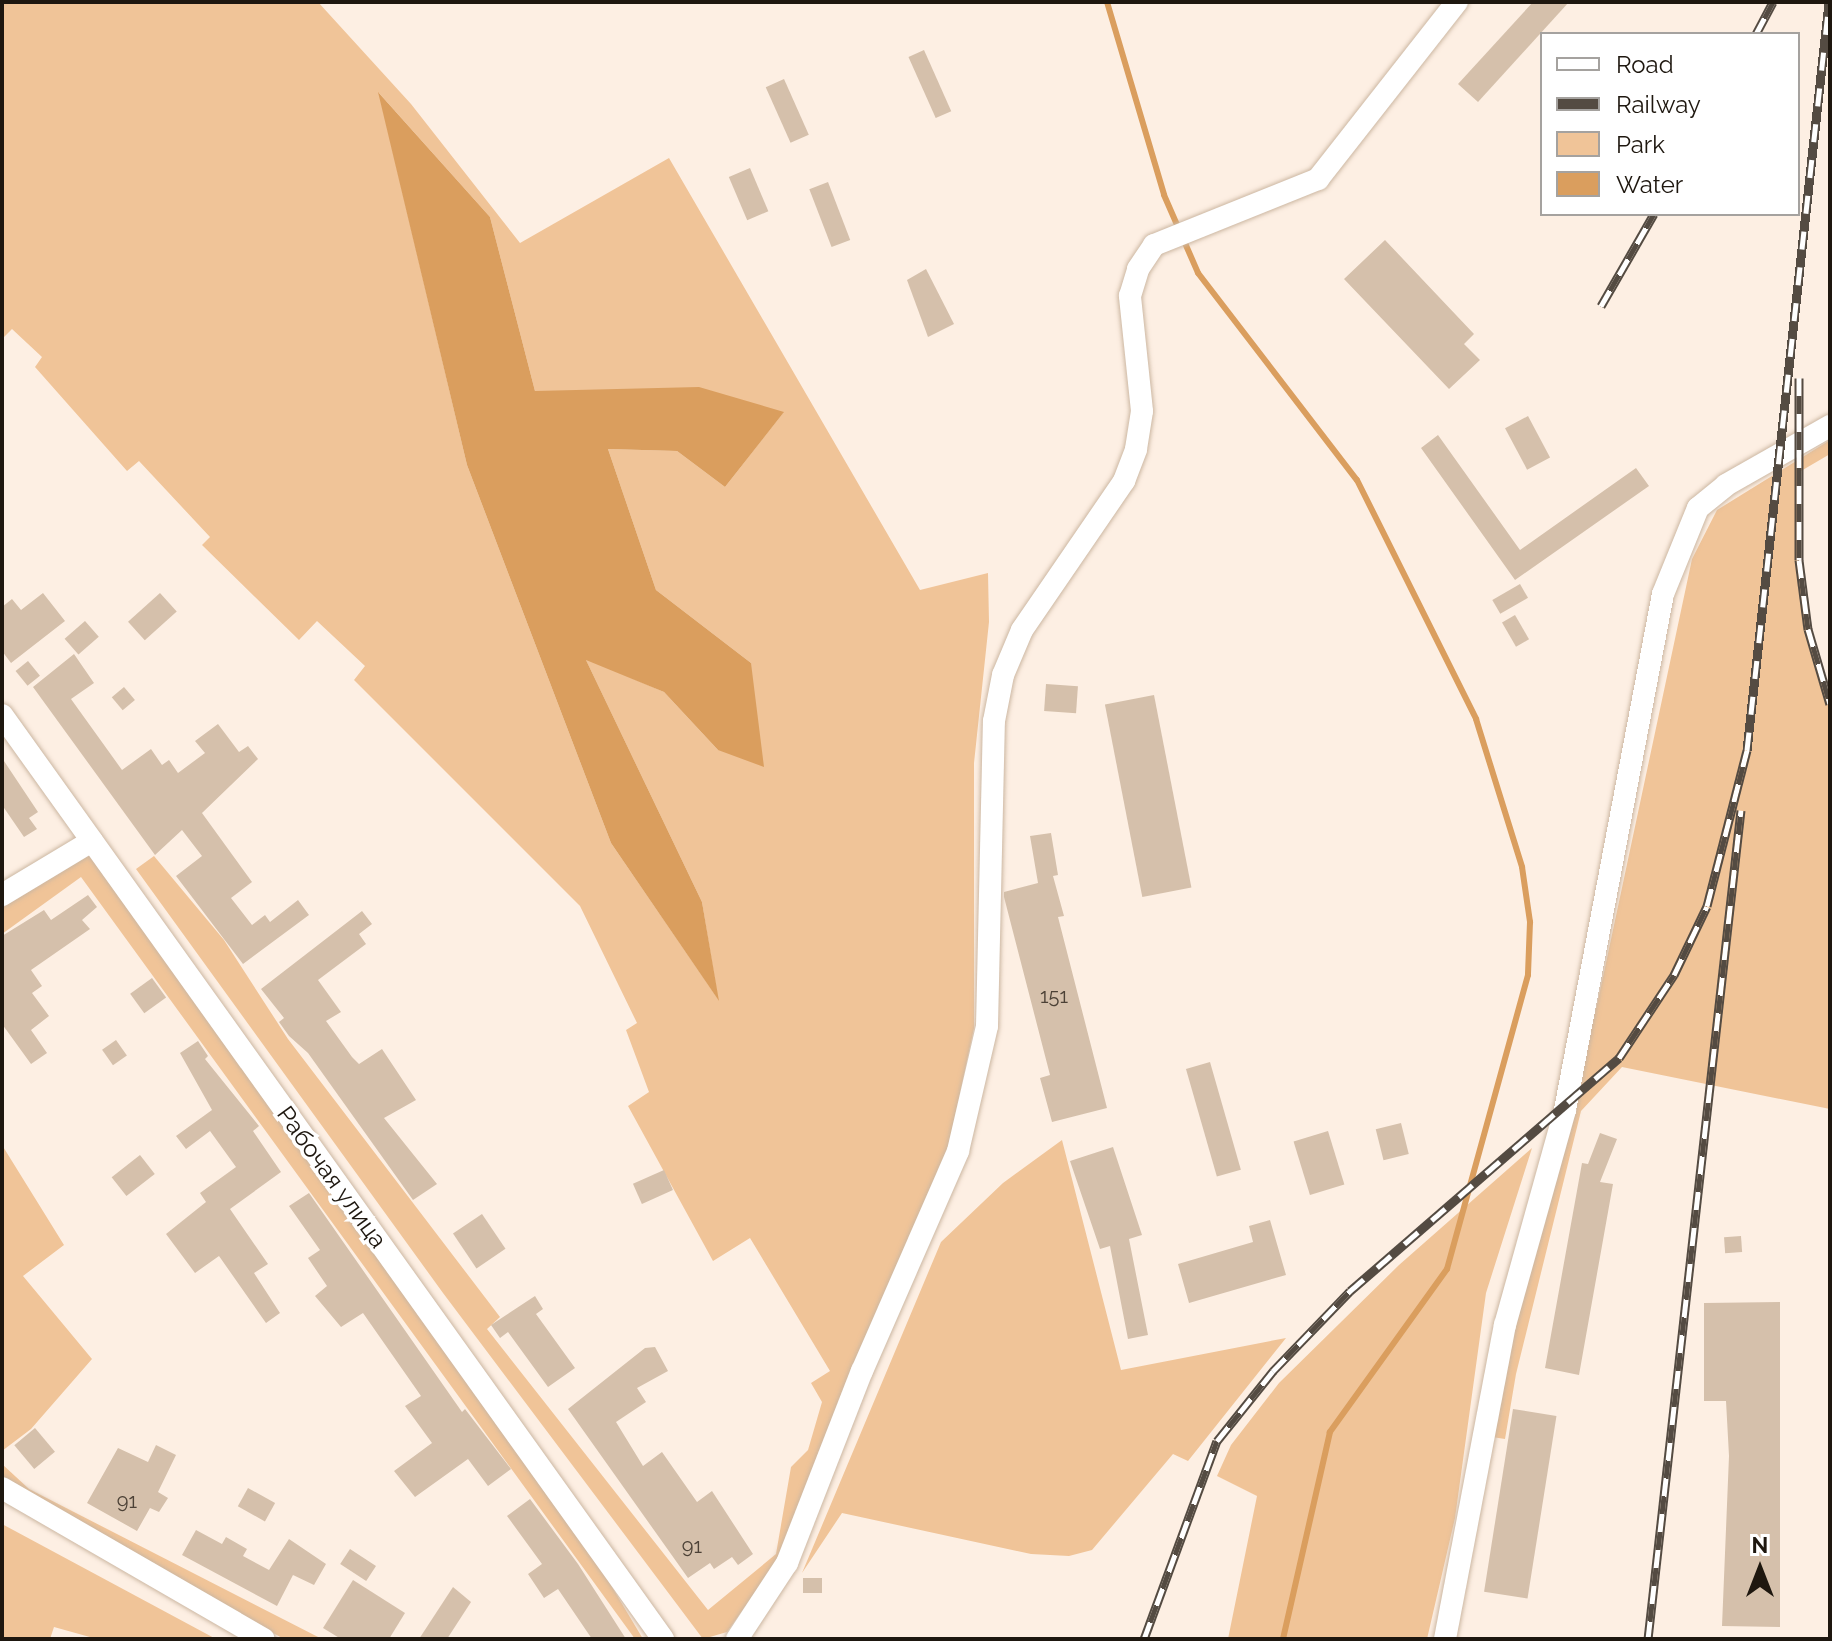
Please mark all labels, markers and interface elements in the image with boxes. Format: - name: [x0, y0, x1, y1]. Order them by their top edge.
- legend: [1540, 32, 1800, 216]
- text: Road: [1616, 50, 1674, 79]
- text: Railway: [1616, 90, 1701, 119]
- text: Park: [1616, 130, 1665, 159]
- text: Water: [1616, 170, 1683, 199]
- house number: 151: [1040, 984, 1068, 1008]
- street label: Рабочая улица: [271, 1100, 393, 1254]
- house number: 91: [117, 1489, 137, 1513]
- north arrow: [1720, 1529, 1800, 1609]
- text: N: [1752, 1532, 1768, 1558]
- house number: 91: [682, 1534, 702, 1558]

